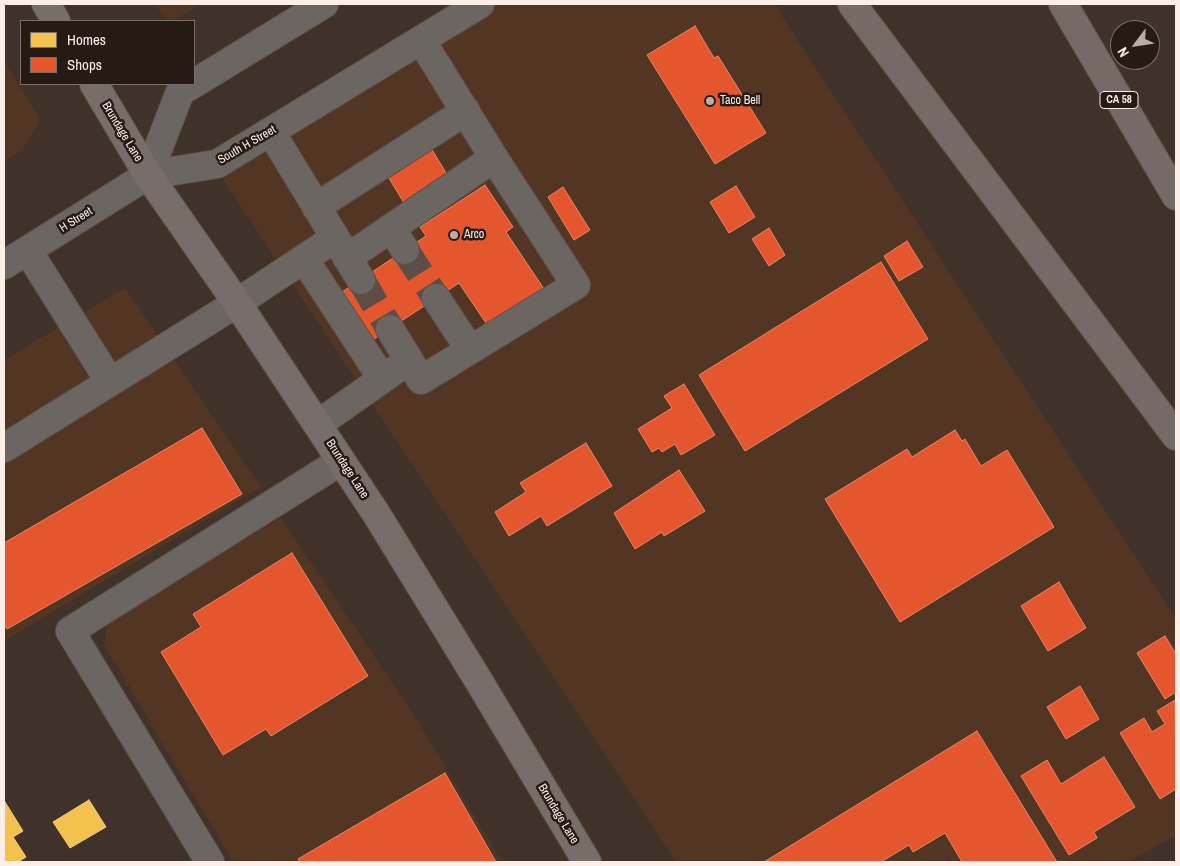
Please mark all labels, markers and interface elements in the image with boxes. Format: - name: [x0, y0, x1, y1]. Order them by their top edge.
- legend: [20, 20, 195, 85]
- north arrow: [1110, 20, 1160, 70]
- text: Homes: [67, 29, 106, 50]
- text: N: [1113, 44, 1133, 60]
- text: Shops: [67, 54, 102, 75]
- road number: CA 58: [1100, 92, 1138, 108]
- place label: Taco Bell: [720, 94, 760, 108]
- marker: Taco Bell: [704, 95, 716, 107]
- street label: Brundage Lane: [98, 99, 146, 165]
- street label: South H Street: [215, 123, 279, 167]
- street label: H Street: [57, 204, 95, 236]
- place label: Arco: [464, 228, 484, 242]
- marker: Arco: [448, 229, 460, 241]
- street label: Brundage Lane: [323, 437, 371, 501]
- street label: Brundage Lane: [534, 781, 582, 847]

